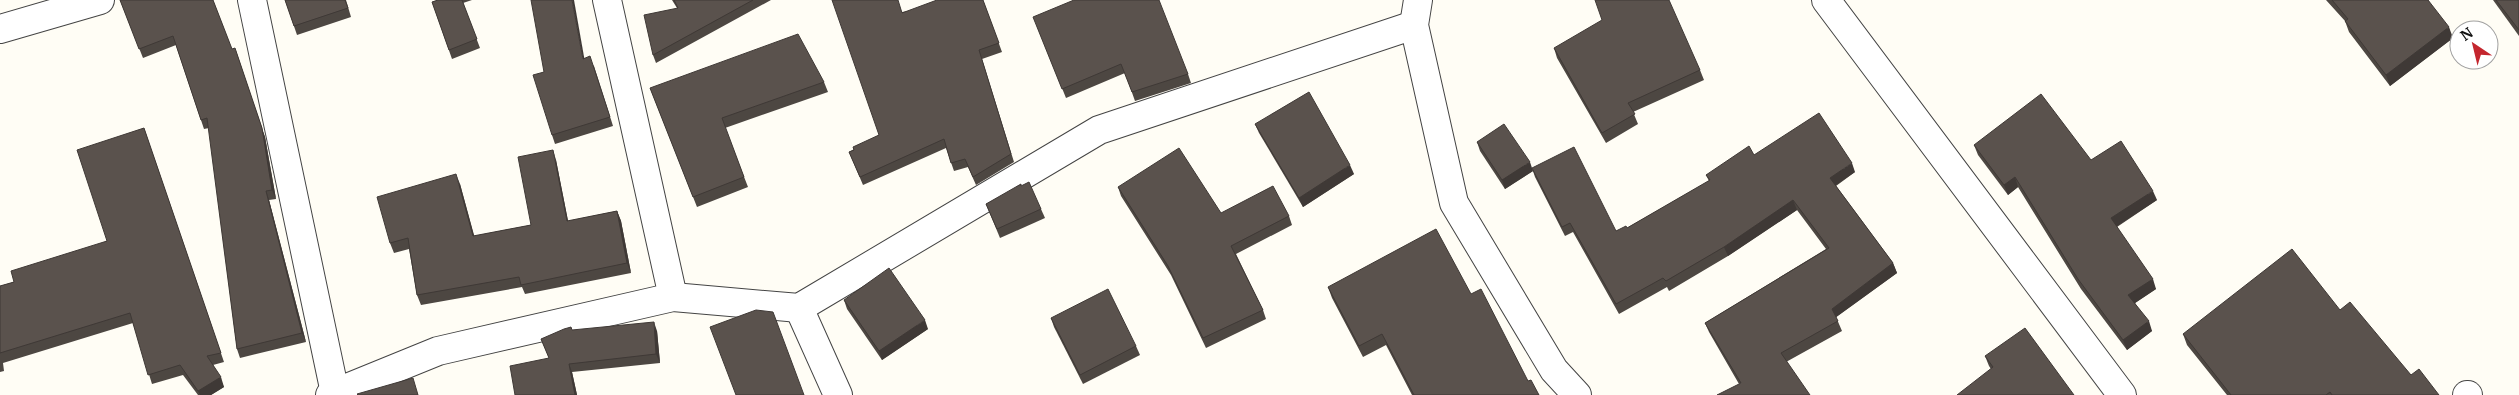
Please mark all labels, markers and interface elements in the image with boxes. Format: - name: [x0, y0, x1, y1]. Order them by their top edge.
- north arrow: [2449, 20, 2499, 70]
- text: N: [2457, 24, 2476, 45]

